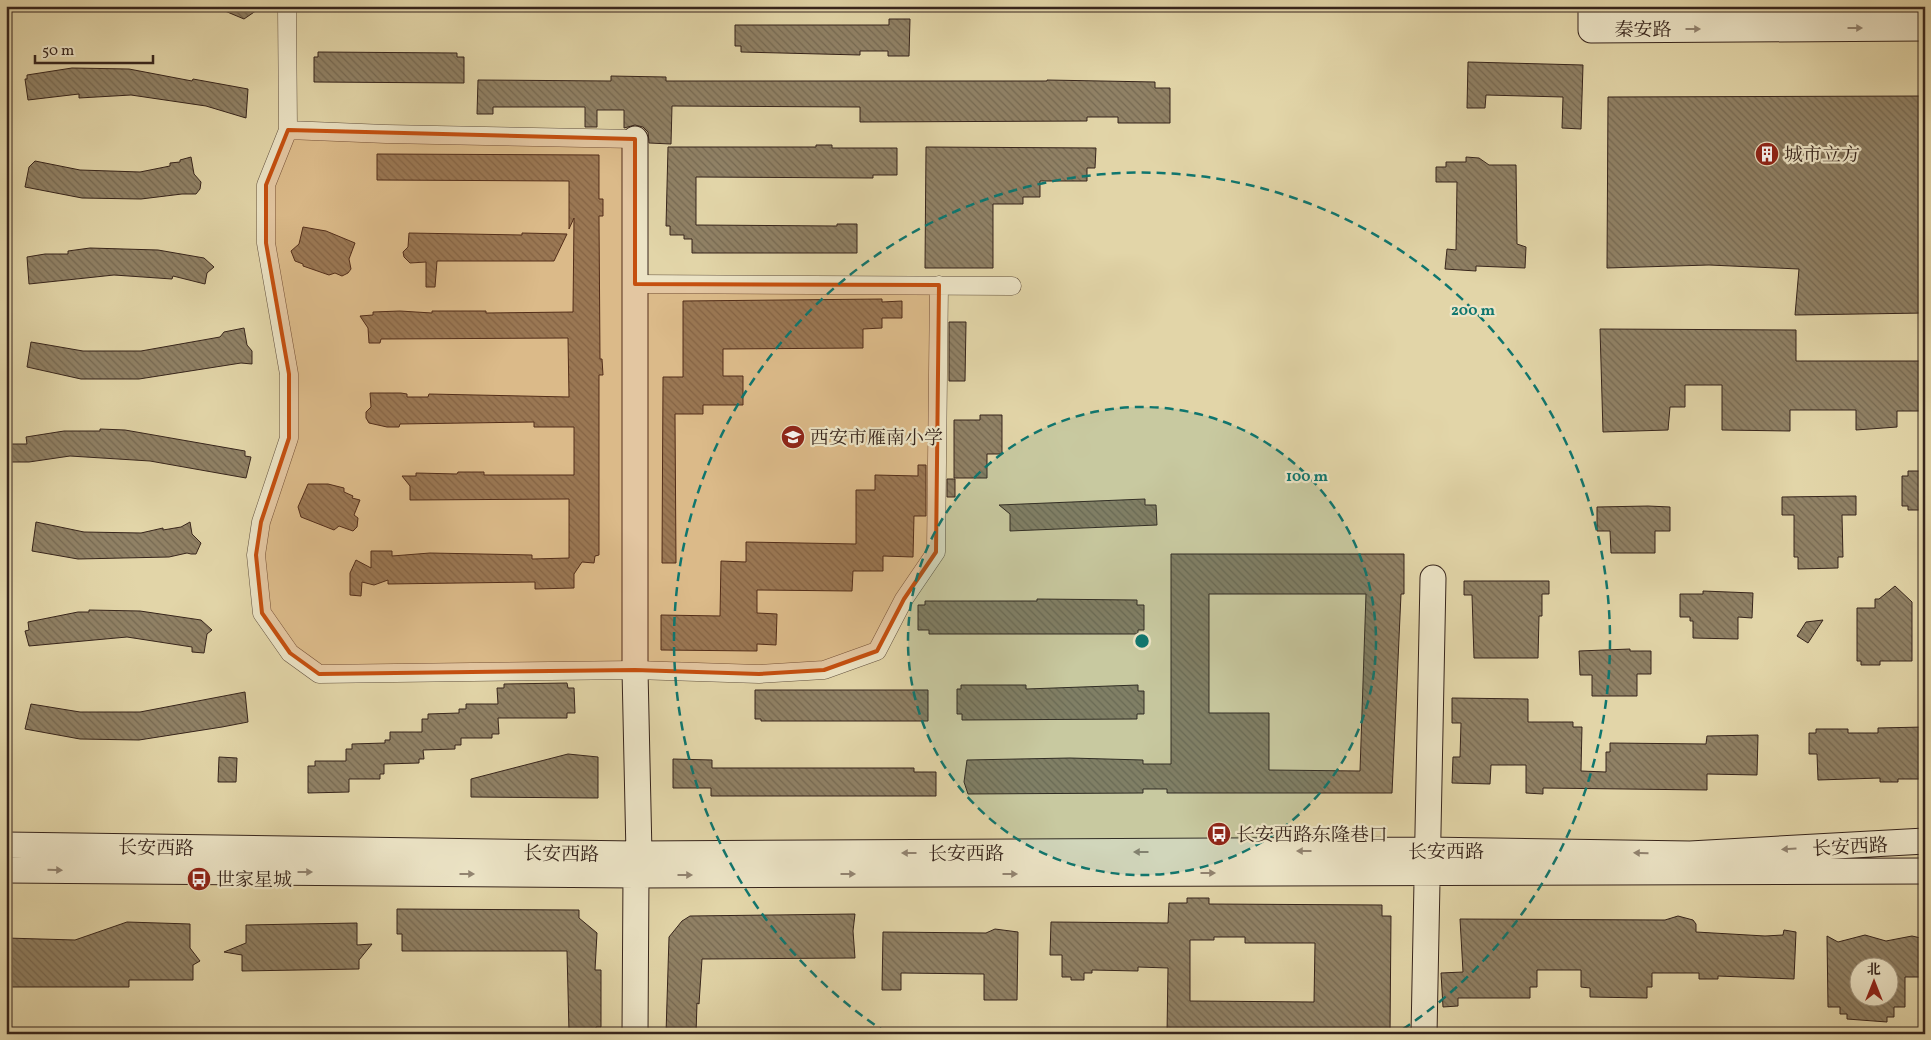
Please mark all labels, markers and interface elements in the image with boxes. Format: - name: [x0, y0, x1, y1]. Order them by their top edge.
- street label: 秦安路: [1614, 18, 1672, 44]
- one-way arrow: [1847, 24, 1863, 32]
- one-way arrow: [1685, 25, 1701, 33]
- scale bar: [35, 32, 152, 64]
- text: 50 m: [42, 41, 74, 62]
- building icon: 城市立方: [1754, 141, 1780, 167]
- place label: 城市立方: [1784, 143, 1860, 169]
- text: 200 m: [1451, 301, 1495, 322]
- school or university icon: 西安市雁南小学: [780, 424, 806, 450]
- place label: 西安市雁南小学: [810, 426, 943, 452]
- text: 100 m: [1286, 467, 1329, 488]
- centre of rings: [1133, 632, 1151, 650]
- bus stop icon: 长安西路东隆巷口: [1206, 821, 1232, 847]
- place label: 长安西路东隆巷口: [1236, 823, 1388, 849]
- street label: 长安西路: [1811, 833, 1889, 863]
- street label: 长安西路: [118, 835, 194, 863]
- street label: 长安西路: [1408, 840, 1484, 866]
- street label: 长安西路: [523, 841, 599, 869]
- street label: 长安西路: [928, 842, 1004, 868]
- one-way arrow: [1781, 845, 1797, 853]
- one-way arrow: [1296, 847, 1312, 855]
- one-way arrow: [1133, 848, 1149, 856]
- one-way arrow: [901, 849, 917, 857]
- one-way arrow: [1633, 849, 1649, 857]
- one-way arrow: [47, 866, 63, 874]
- bus stop icon: 世家星城: [186, 866, 212, 892]
- place label: 世家星城: [216, 868, 292, 894]
- one-way arrow: [297, 869, 313, 877]
- one-way arrow: [1200, 869, 1216, 877]
- one-way arrow: [460, 870, 476, 878]
- one-way arrow: [840, 870, 856, 878]
- one-way arrow: [1002, 870, 1018, 878]
- one-way arrow: [677, 871, 693, 879]
- north arrow: [1848, 958, 1898, 1008]
- text: 北: [1867, 961, 1881, 980]

